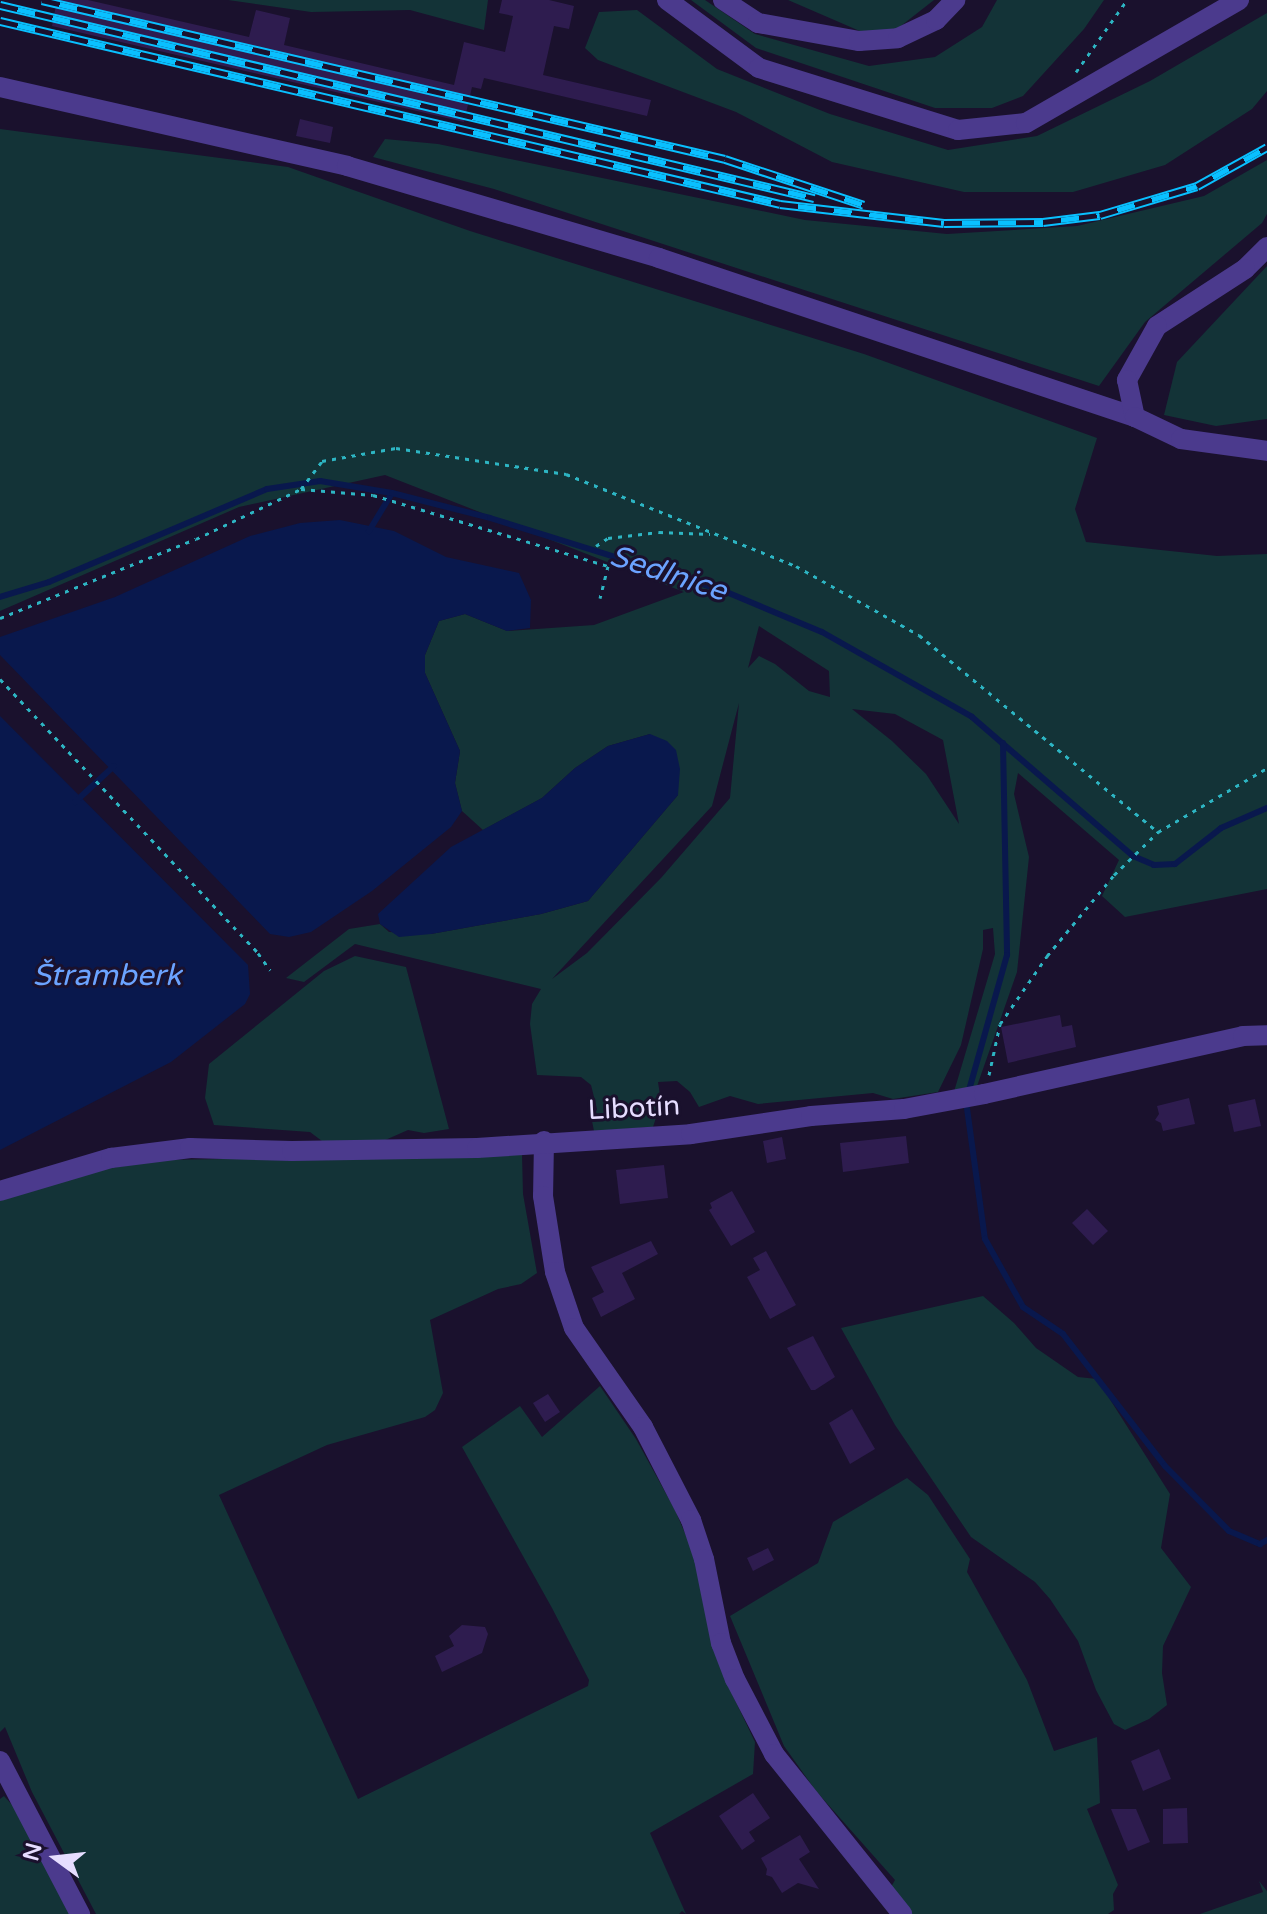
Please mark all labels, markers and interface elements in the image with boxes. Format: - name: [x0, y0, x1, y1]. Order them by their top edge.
- water label: Sedlnice: [605, 538, 731, 610]
- water label: Štramberk: [33, 958, 181, 994]
- street label: Libotín: [587, 1089, 681, 1127]
- north arrow: [16, 1818, 96, 1898]
- text: N: [18, 1840, 48, 1864]

